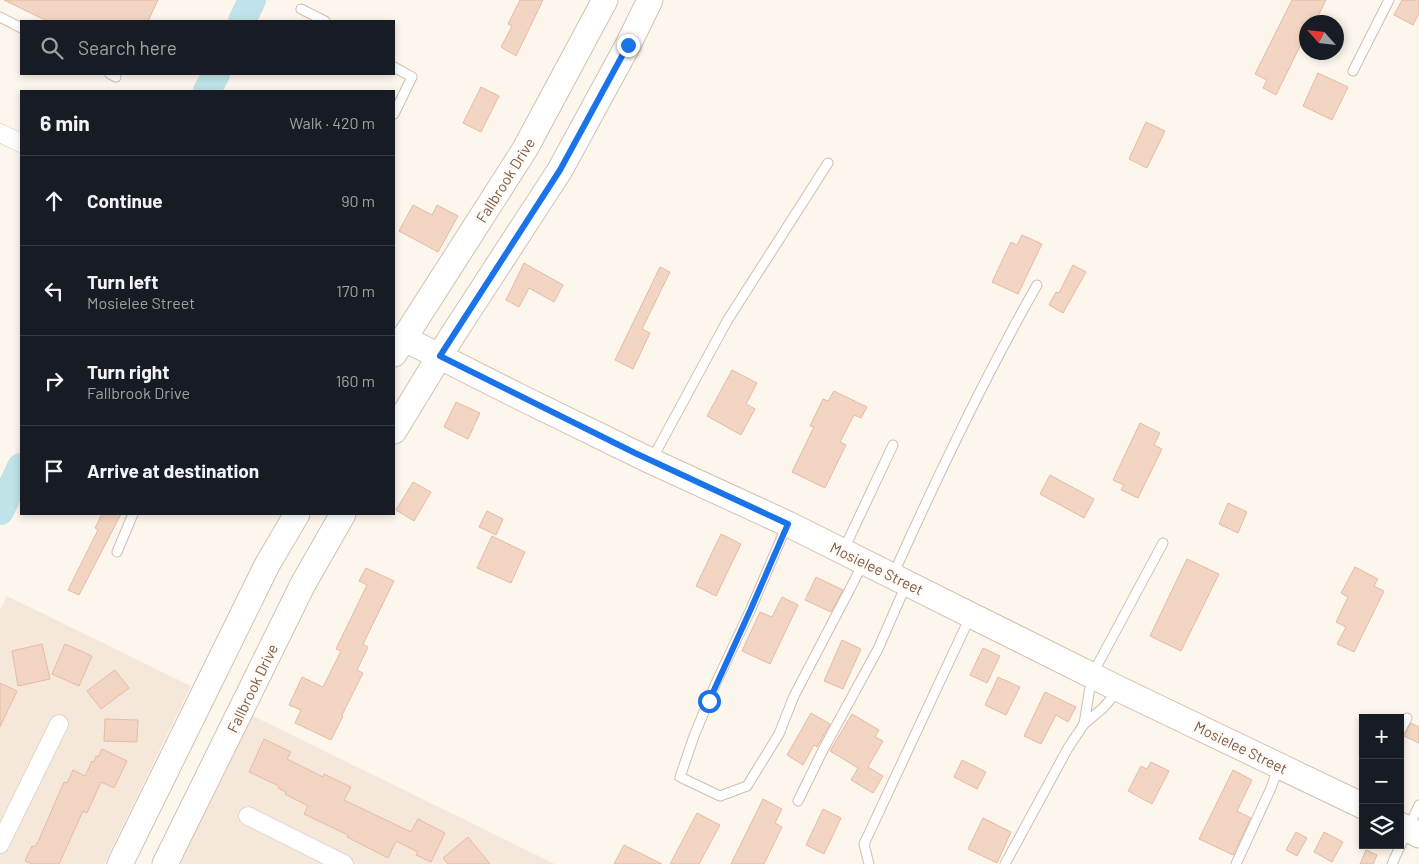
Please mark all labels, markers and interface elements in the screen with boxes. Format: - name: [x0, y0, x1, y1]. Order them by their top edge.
- north arrow: [1299, 15, 1344, 60]
- search box: [20, 20, 395, 75]
- icon: search: [38, 34, 66, 62]
- route end: [617, 34, 640, 57]
- text: Search here: [78, 36, 177, 59]
- text: 6 min: [40, 110, 90, 135]
- text: Walk · 420 m: [289, 113, 375, 132]
- street label: Fallbrook Drive: [472, 134, 538, 226]
- icon: ahead: [40, 187, 68, 215]
- text: Continue: [87, 189, 163, 212]
- text: 90 m: [341, 191, 375, 210]
- text: Turn left: [87, 270, 158, 293]
- icon: left: [40, 277, 68, 305]
- text: 170 m: [336, 281, 375, 300]
- text: Mosielee Street: [87, 293, 195, 312]
- text: Turn right: [87, 360, 169, 383]
- icon: right: [40, 367, 68, 395]
- text: 160 m: [336, 371, 375, 390]
- text: Fallbrook Drive: [87, 383, 190, 402]
- icon: arrive: [40, 457, 68, 485]
- text: Arrive at destination: [87, 459, 259, 482]
- street label: Mosielee Street: [828, 538, 926, 598]
- street label: Fallbrook Drive: [223, 641, 281, 735]
- route start: [698, 690, 721, 713]
- map controls: [1359, 714, 1404, 849]
- button: +: [1359, 714, 1404, 759]
- street label: Mosielee Street: [1192, 717, 1290, 777]
- button: −: [1359, 759, 1404, 804]
- button: layers: [1359, 804, 1404, 849]

